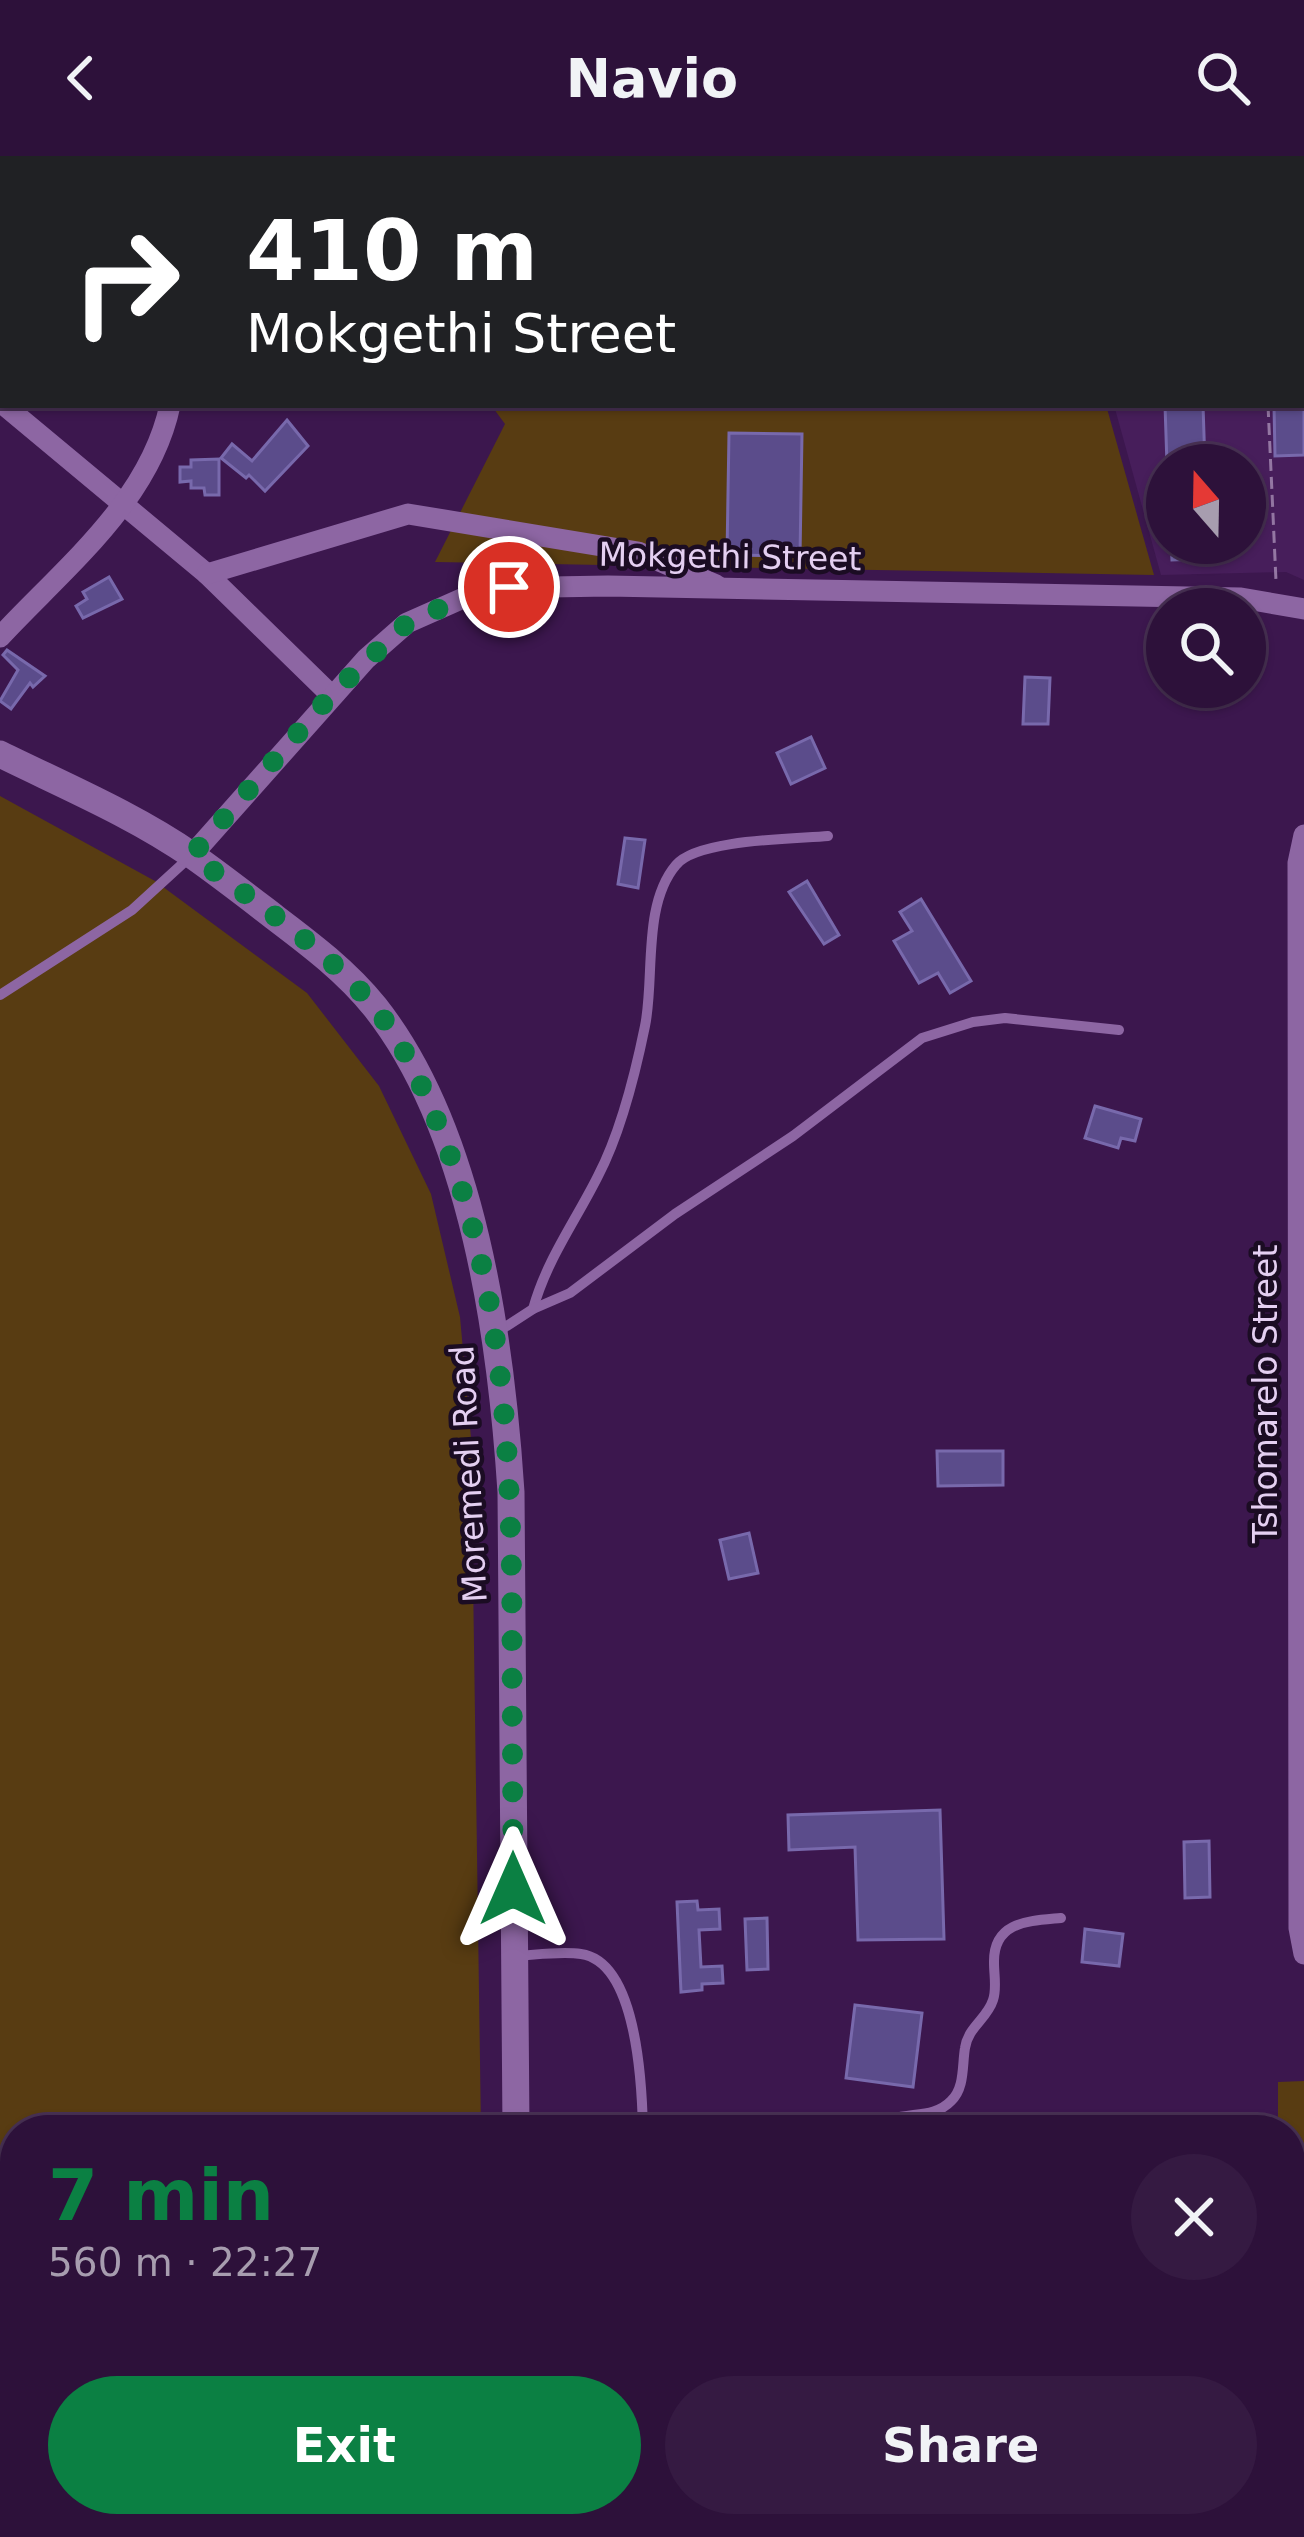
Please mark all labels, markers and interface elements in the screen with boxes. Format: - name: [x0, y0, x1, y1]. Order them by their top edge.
- icon: back: [48, 45, 114, 111]
- icon: search: [1190, 45, 1256, 111]
- text: Navio: [566, 47, 738, 110]
- text: 410 m: [246, 202, 538, 300]
- icon: right: [48, 204, 204, 360]
- text: Mokgethi Street: [246, 302, 676, 365]
- north arrow: [1146, 444, 1266, 564]
- map controls: [1146, 444, 1266, 708]
- street label: Mokgethi Street: [598, 535, 862, 578]
- pin: [458, 536, 560, 638]
- icon: arrive: [476, 554, 542, 620]
- button: search: [1146, 588, 1266, 708]
- street label: Tshomarelo Street: [1246, 1245, 1285, 1544]
- street label: Moremedi Road: [442, 1344, 495, 1604]
- position arrow: [450, 1826, 576, 1952]
- text: 7 min: [48, 2153, 274, 2237]
- button: close: [1131, 2154, 1257, 2280]
- text: 560 m · 22:27: [48, 2240, 322, 2285]
- button: Exit: [48, 2376, 641, 2514]
- button: Share: [665, 2376, 1257, 2514]

